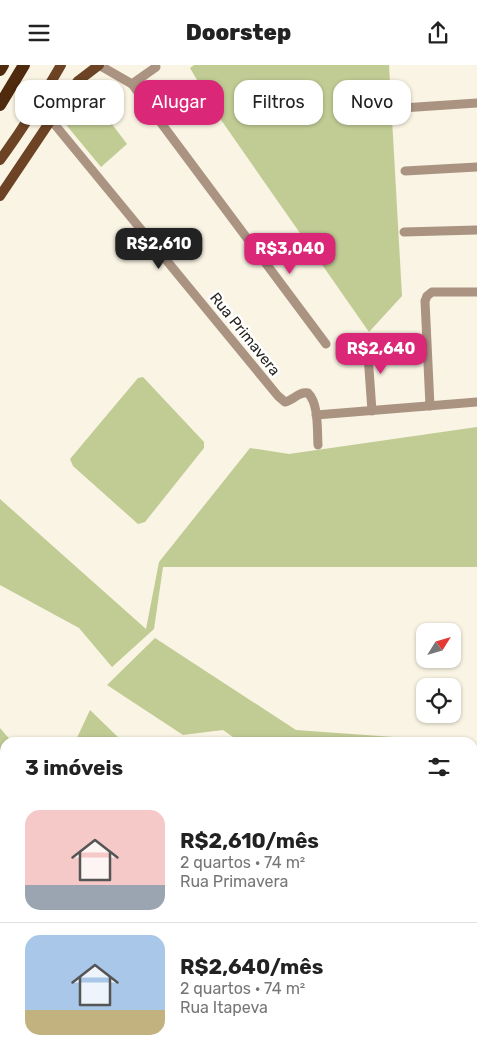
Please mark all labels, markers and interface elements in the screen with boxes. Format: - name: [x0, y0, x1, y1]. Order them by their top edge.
- icon: menu: [25, 19, 53, 47]
- text: Doorstep: [186, 19, 291, 46]
- icon: share: [424, 19, 452, 47]
- chip: Comprar: [15, 80, 124, 125]
- chip: Alugar: [134, 80, 224, 125]
- chip: Filtros: [234, 80, 323, 125]
- chip: Novo: [333, 80, 411, 125]
- pin: R$2,610: [113, 227, 205, 270]
- pin: R$3,040: [244, 233, 336, 275]
- text: R$2,610: [126, 234, 192, 253]
- text: R$3,040: [255, 239, 325, 258]
- street label: Rua Primavera: [206, 289, 284, 379]
- pin: R$2,640: [335, 333, 427, 375]
- text: R$2,640: [347, 339, 415, 358]
- north arrow: [416, 623, 461, 667]
- map controls: [416, 623, 461, 723]
- button: locate: [416, 678, 461, 723]
- icon: filters: [425, 753, 453, 781]
- text: 3 imóveis: [25, 755, 123, 780]
- text: R$2,610/mês: [180, 828, 319, 853]
- icon: home: [65, 830, 125, 890]
- text: 2 quartos · 74 m²: [180, 853, 305, 872]
- text: Rua Primavera: [180, 872, 288, 891]
- text: R$2,640/mês: [180, 954, 323, 979]
- icon: home: [65, 955, 125, 1015]
- text: 2 quartos · 74 m²: [180, 979, 305, 998]
- text: Rua Itapeva: [180, 998, 268, 1017]

